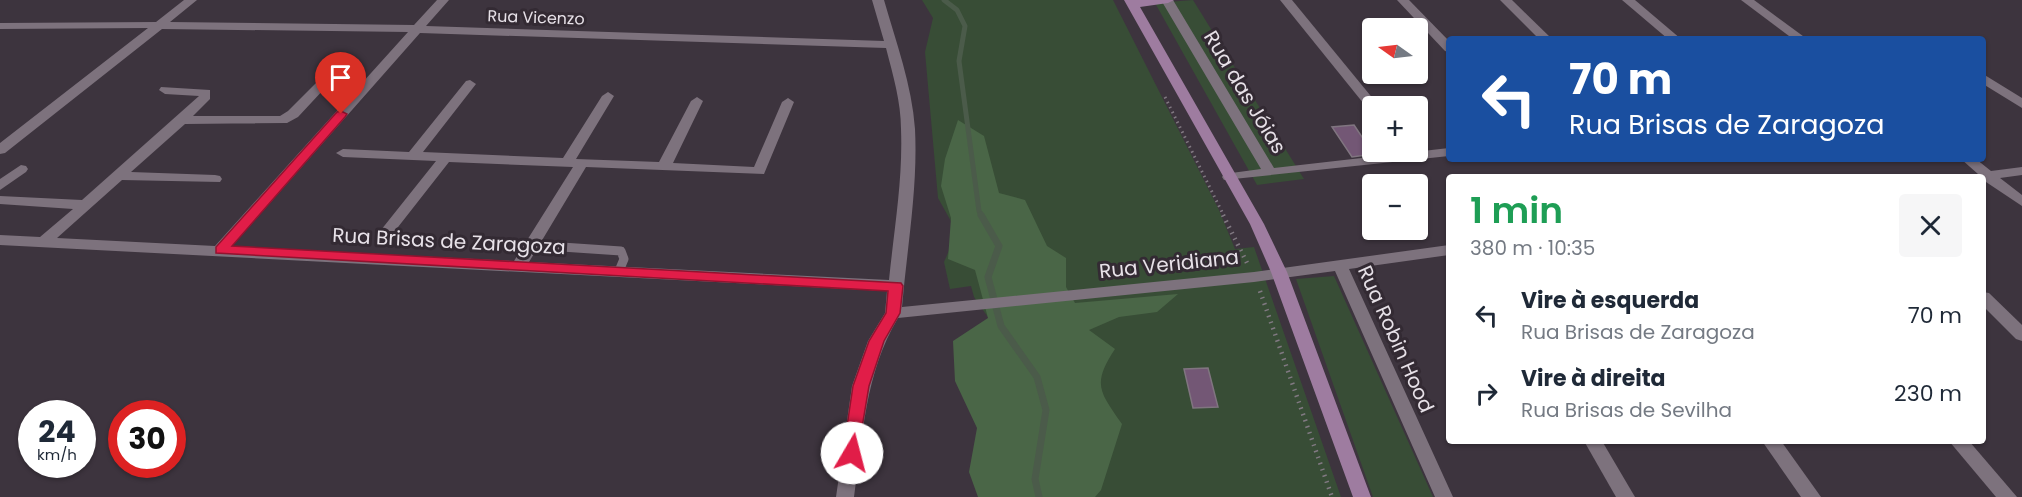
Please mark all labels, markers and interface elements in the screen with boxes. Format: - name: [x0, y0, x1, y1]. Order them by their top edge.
- street label: Rua Vicenzo: [487, 4, 585, 31]
- north arrow: [1362, 18, 1428, 84]
- map controls: [1362, 18, 1428, 240]
- street label: Rua das Jóias: [1197, 25, 1293, 159]
- text: 70 m: [1569, 50, 1672, 109]
- pin: [315, 52, 366, 114]
- icon: left: [1470, 60, 1548, 138]
- icon: arrive: [324, 61, 357, 94]
- button: +: [1362, 96, 1428, 162]
- text: Rua Brisas de Zaragoza: [1569, 106, 1885, 143]
- button: −: [1362, 174, 1428, 240]
- text: 1 min: [1470, 185, 1563, 236]
- button: close: [1899, 194, 1962, 257]
- street label: Rua Brisas de Zaragoza: [332, 221, 566, 261]
- text: 380 m · 10:35: [1470, 234, 1595, 262]
- street label: Rua Veridiana: [1098, 243, 1240, 285]
- street label: Rua Robin Hood: [1351, 261, 1441, 417]
- text: Vire à esquerda: [1521, 285, 1699, 316]
- icon: left: [1470, 299, 1503, 332]
- text: 70 m: [1908, 300, 1962, 331]
- text: Rua Brisas de Zaragoza: [1521, 318, 1755, 346]
- text: Vire à direita: [1521, 363, 1666, 394]
- icon: right: [1470, 377, 1503, 410]
- text: 230 m: [1894, 378, 1962, 409]
- text: Rua Brisas de Sevilha: [1521, 396, 1732, 424]
- speed limit sign: 30: [108, 400, 186, 478]
- text: 24: [38, 410, 76, 453]
- position arrow: [820, 421, 884, 485]
- text: km/h: [37, 444, 77, 465]

